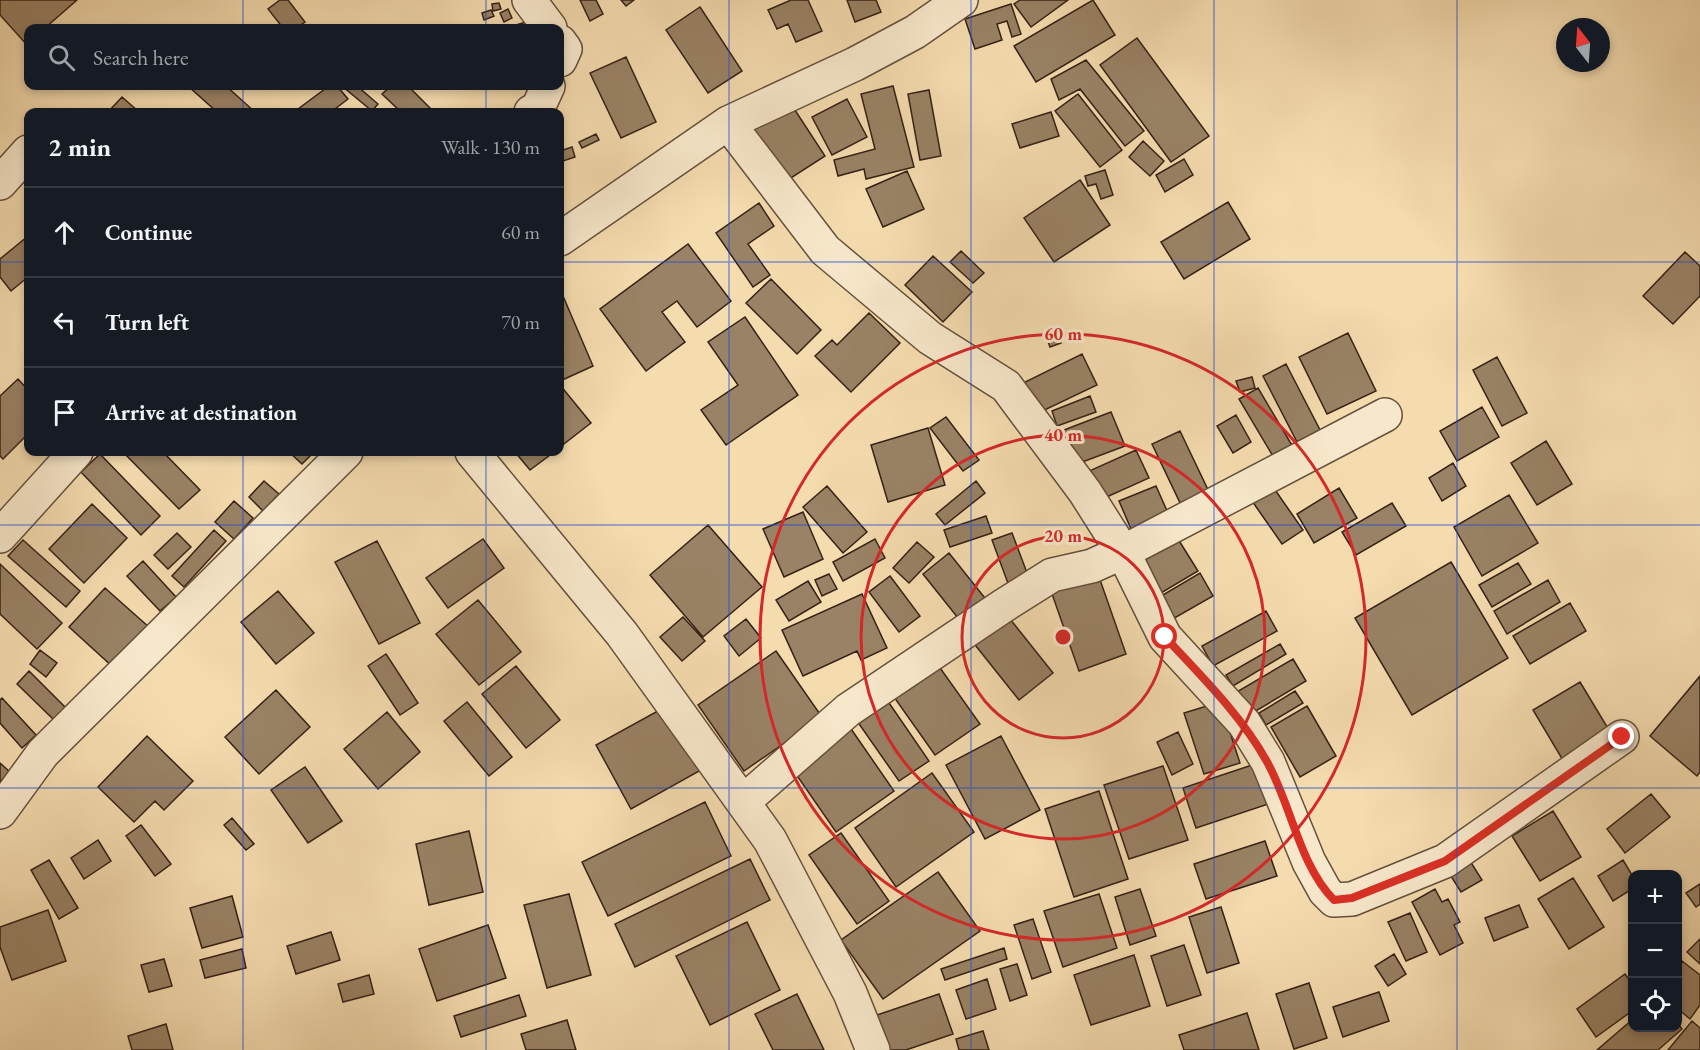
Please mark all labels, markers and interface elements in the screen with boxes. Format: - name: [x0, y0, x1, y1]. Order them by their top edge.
- north arrow: [1556, 18, 1610, 72]
- search box: [24, 24, 564, 90]
- icon: search: [45, 41, 78, 74]
- text: Search here: [93, 43, 188, 72]
- text: 2 min: [48, 130, 111, 164]
- text: Walk · 130 m: [441, 134, 540, 160]
- icon: ahead: [48, 216, 81, 249]
- text: Continue: [105, 218, 192, 247]
- text: 60 m: [501, 219, 540, 245]
- icon: left: [48, 306, 81, 339]
- text: Turn left: [105, 308, 189, 337]
- text: 70 m: [501, 309, 540, 335]
- text: 60 m: [1044, 322, 1082, 345]
- icon: arrive: [48, 396, 81, 429]
- text: Arrive at destination: [105, 398, 297, 427]
- text: 40 m: [1044, 423, 1082, 446]
- text: 20 m: [1044, 524, 1082, 547]
- route start: [1151, 623, 1177, 649]
- centre of rings: [1053, 627, 1073, 647]
- route end: [1608, 723, 1634, 749]
- map controls: [1628, 870, 1682, 1032]
- button: +: [1628, 870, 1682, 924]
- button: −: [1628, 924, 1682, 978]
- button: locate: [1628, 978, 1682, 1032]

